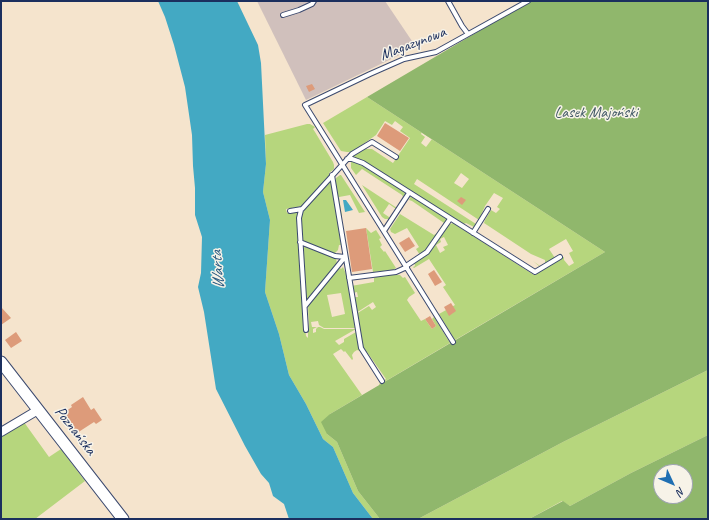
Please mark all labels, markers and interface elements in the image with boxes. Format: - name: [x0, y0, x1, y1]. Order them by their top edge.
- street label: Magazynowa: [377, 23, 449, 65]
- park label: Lasek Majoński: [554, 103, 638, 123]
- water label: Warta: [206, 250, 230, 290]
- street label: Poznańska: [50, 403, 100, 459]
- north arrow: [653, 464, 693, 504]
- text: N: [674, 484, 688, 499]

